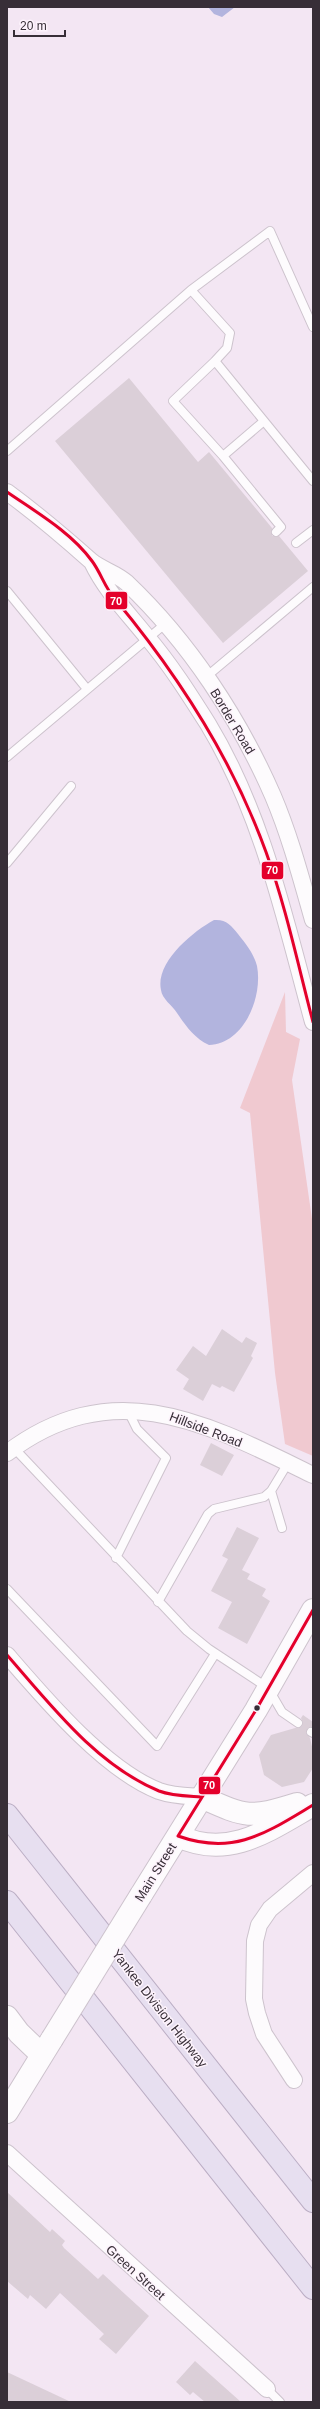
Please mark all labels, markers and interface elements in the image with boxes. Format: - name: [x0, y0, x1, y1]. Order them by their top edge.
- scale bar: [14, 12, 65, 38]
- text: 20 m: [20, 19, 47, 33]
- line badge: 70: [105, 591, 128, 610]
- text: 70: [110, 595, 122, 607]
- street label: Border Road: [207, 686, 258, 757]
- line badge: 70: [261, 861, 284, 880]
- text: 70: [266, 864, 278, 876]
- street label: Hillside Road: [167, 1409, 244, 1450]
- unlabelled marker: [252, 1703, 262, 1713]
- line badge: 70: [198, 1776, 221, 1795]
- text: 70: [203, 1779, 215, 1791]
- street label: Main Street: [131, 1840, 180, 1904]
- street label: Yankee Division Highway: [109, 1946, 211, 2071]
- street label: Green Street: [103, 2242, 169, 2303]

